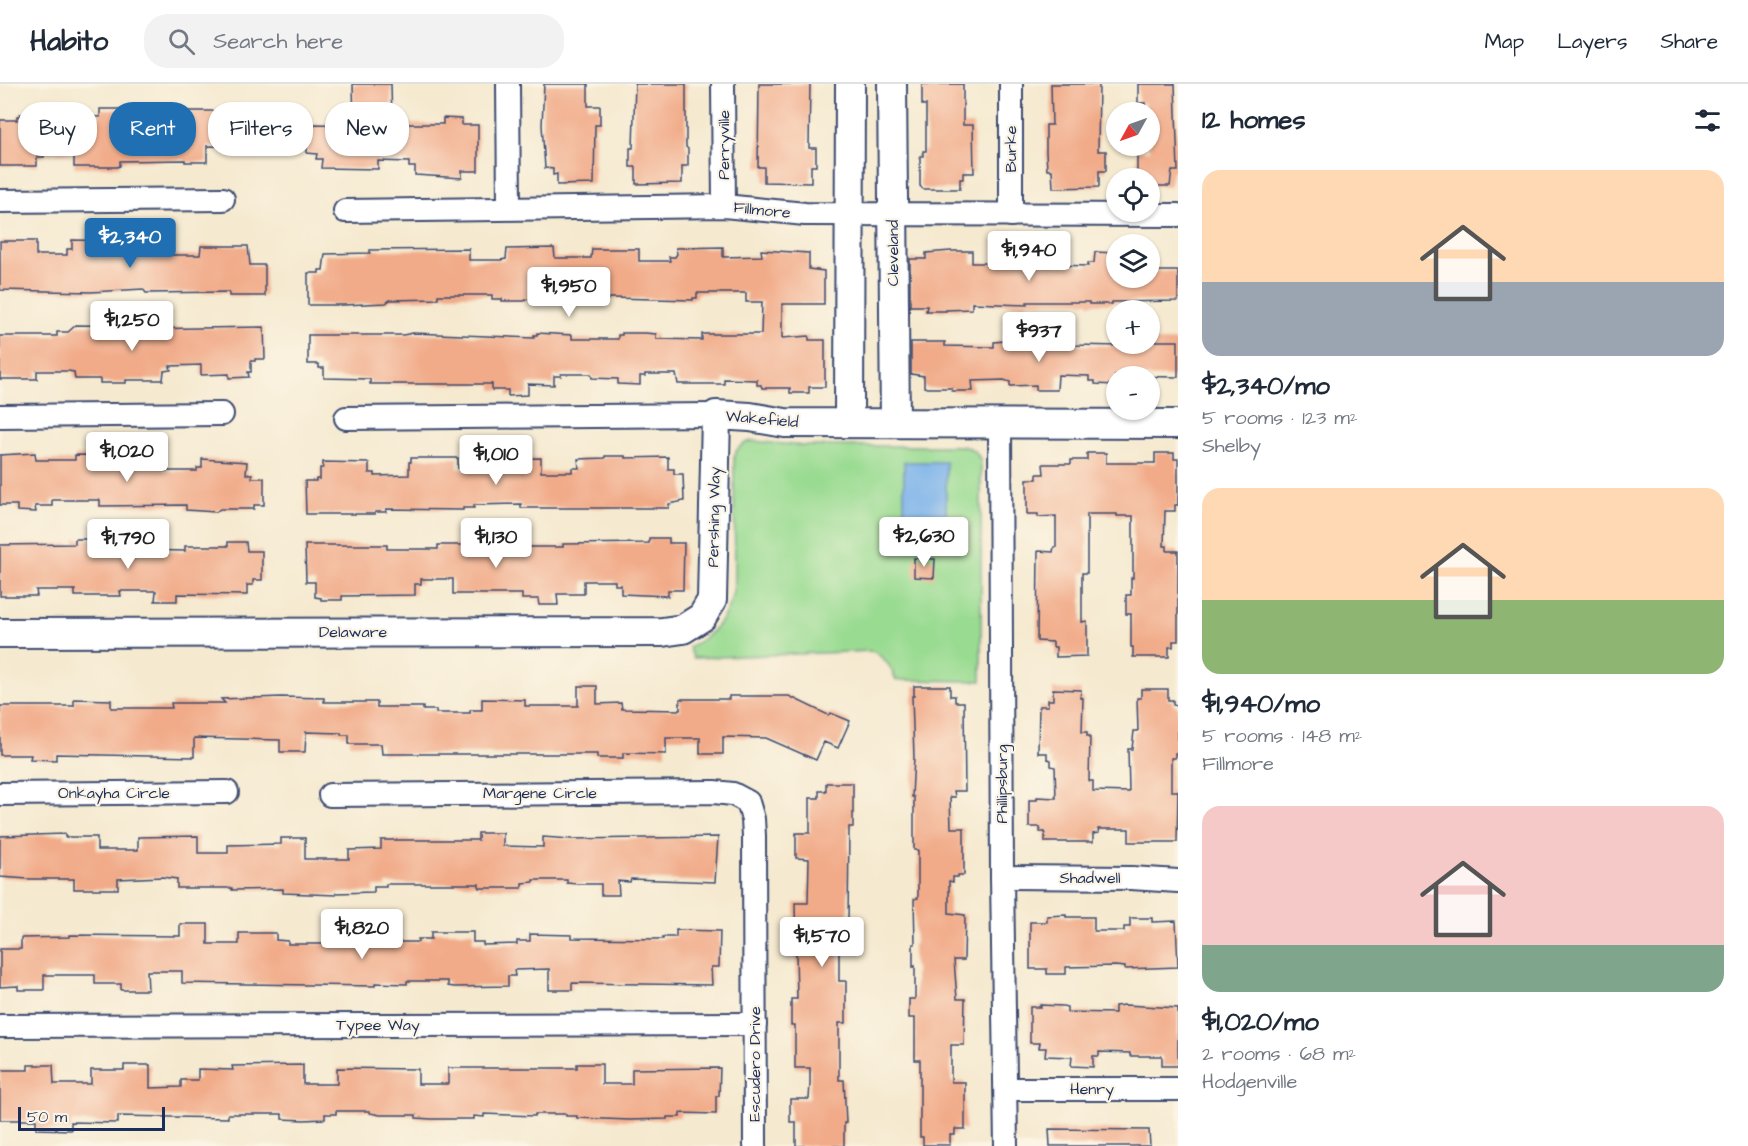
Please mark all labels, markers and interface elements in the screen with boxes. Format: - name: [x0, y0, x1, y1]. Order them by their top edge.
- search box: [144, 14, 564, 68]
- text: Habito: [30, 22, 108, 61]
- icon: search: [165, 25, 198, 58]
- text: Search here: [213, 26, 343, 57]
- text: Map: [1484, 27, 1524, 56]
- text: Layers: [1557, 27, 1627, 56]
- text: Share: [1660, 27, 1718, 56]
- chip: Buy: [18, 102, 97, 156]
- chip: Rent: [109, 102, 196, 156]
- chip: Filters: [208, 102, 313, 156]
- chip: New: [325, 102, 409, 156]
- north arrow: [1106, 102, 1160, 156]
- map controls: [1106, 102, 1160, 420]
- text: 12 homes: [1202, 102, 1305, 138]
- icon: filters: [1691, 104, 1724, 137]
- street label: Perryville: [713, 110, 736, 180]
- street label: Burke: [1000, 125, 1022, 172]
- button: locate: [1106, 168, 1160, 222]
- street label: Fillmore: [732, 196, 792, 224]
- icon: home: [1409, 209, 1517, 317]
- pin: $2,340: [81, 218, 179, 269]
- street label: Cleveland: [882, 220, 904, 286]
- text: $2,340: [99, 223, 161, 251]
- pin: $1,940: [980, 231, 1078, 282]
- button: layers: [1106, 234, 1160, 288]
- text: $1,940: [1002, 236, 1056, 264]
- pin: $1,950: [520, 267, 618, 318]
- text: $1,950: [541, 272, 597, 300]
- button: +: [1106, 300, 1160, 354]
- pin: $1,250: [83, 301, 181, 352]
- text: $1,250: [104, 306, 160, 334]
- pin: $937: [1003, 312, 1075, 363]
- text: $937: [1017, 317, 1062, 345]
- button: −: [1106, 366, 1160, 420]
- text: $2,340/mo: [1202, 368, 1330, 404]
- text: 5 rooms · 123 m²: [1202, 404, 1357, 432]
- street label: Wakefield: [725, 405, 799, 433]
- pin: $1,020: [78, 432, 176, 483]
- text: Shelby: [1202, 432, 1261, 460]
- pin: $1,010: [447, 435, 545, 486]
- text: $1,020: [100, 437, 154, 465]
- text: $1,010: [473, 440, 519, 468]
- street label: Pershing Way: [702, 466, 727, 568]
- pin: $2,630: [875, 517, 973, 568]
- pin: $1,130: [447, 518, 545, 569]
- pin: $1,790: [79, 519, 177, 570]
- text: $2,630: [893, 522, 955, 550]
- text: $1,130: [475, 523, 517, 551]
- text: $1,790: [101, 524, 155, 552]
- icon: home: [1409, 527, 1517, 635]
- street label: Delaware: [319, 621, 387, 643]
- text: $1,940/mo: [1202, 686, 1320, 722]
- text: 5 rooms · 148 m²: [1202, 722, 1362, 750]
- street label: Phillipsburg: [991, 744, 1014, 824]
- text: Fillmore: [1202, 750, 1274, 778]
- street label: Onkayha Circle: [58, 782, 170, 805]
- street label: Margene Circle: [483, 782, 597, 805]
- icon: home: [1409, 845, 1517, 953]
- street label: Shadwell: [1059, 867, 1121, 889]
- pin: $1,820: [313, 909, 411, 960]
- text: $1,820: [335, 914, 389, 942]
- pin: $1,570: [773, 917, 871, 968]
- text: $1,570: [794, 922, 850, 950]
- text: $1,020/mo: [1202, 1004, 1319, 1040]
- street label: Escudero Drive: [744, 1006, 766, 1122]
- street label: Typee Way: [336, 1014, 420, 1037]
- text: 2 rooms · 68 m²: [1202, 1040, 1356, 1068]
- text: Hodgenville: [1202, 1068, 1297, 1096]
- street label: Henry: [1070, 1078, 1114, 1101]
- scale bar: [18, 1104, 165, 1132]
- text: 50 m: [27, 1106, 67, 1128]

